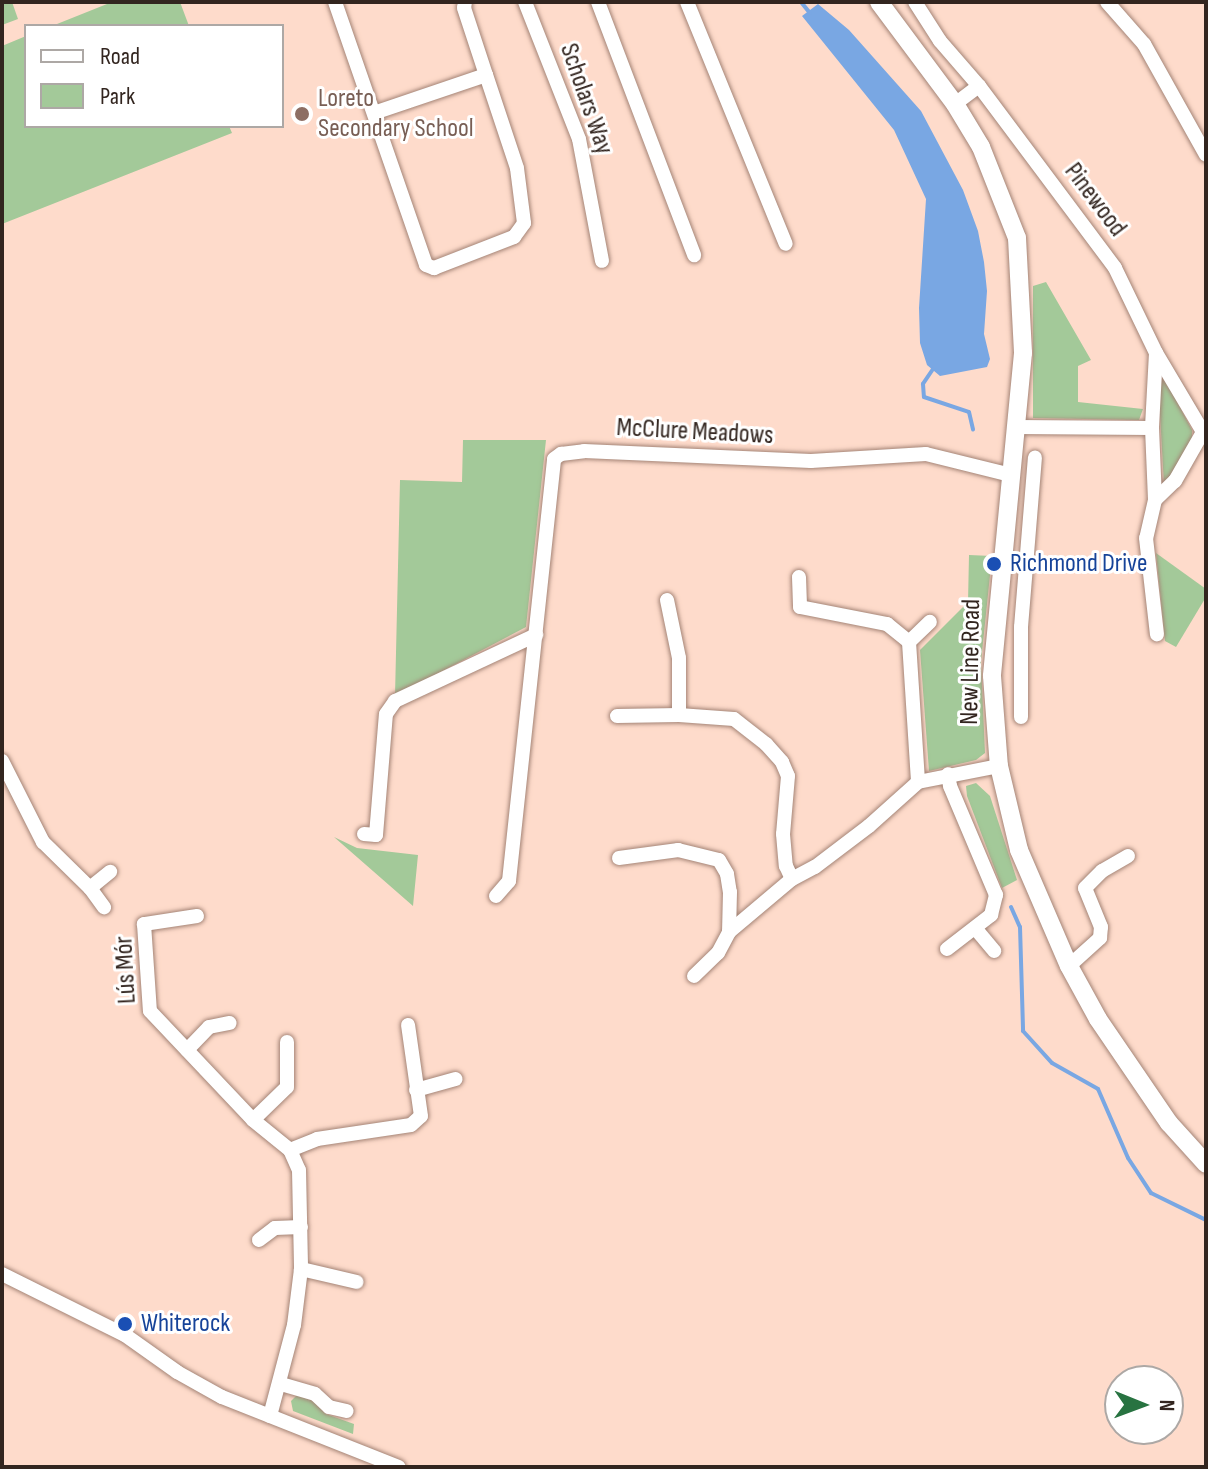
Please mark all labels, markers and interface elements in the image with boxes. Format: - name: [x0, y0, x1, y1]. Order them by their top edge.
- legend: [24, 24, 284, 128]
- street label: Scholars Way: [553, 40, 619, 158]
- text: Road: [100, 42, 140, 71]
- text: Park: [100, 82, 135, 111]
- place label: Loreto Secondary School: [318, 83, 474, 144]
- marker: Loreto Secondary School: [293, 105, 311, 123]
- street label: Pinewood: [1057, 157, 1133, 243]
- street label: McClure Meadows: [616, 412, 774, 452]
- place label: Richmond Drive: [1010, 548, 1147, 580]
- marker: Richmond Drive: [985, 555, 1003, 573]
- street label: New Line Road: [954, 599, 988, 725]
- street label: Lús Mór: [109, 935, 143, 1005]
- place label: Whiterock: [141, 1308, 230, 1340]
- marker: Whiterock: [116, 1315, 134, 1333]
- north arrow: [1104, 1365, 1184, 1445]
- text: N: [1153, 1399, 1180, 1412]

